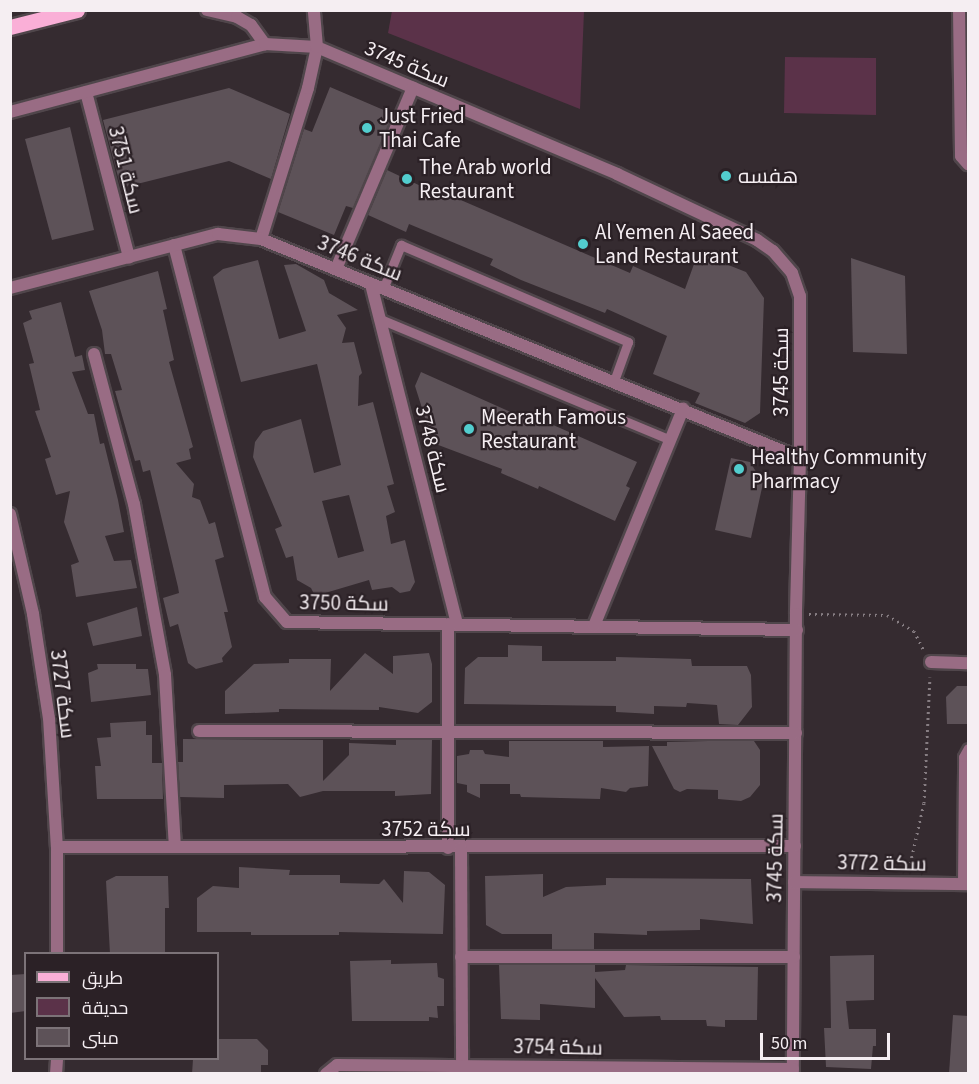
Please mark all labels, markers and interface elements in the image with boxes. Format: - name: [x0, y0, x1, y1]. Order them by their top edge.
- street label: سكة 3745: [361, 35, 453, 93]
- place label: Just Fried Thai Cafe: [379, 103, 465, 153]
- marker: Just Fried Thai Cafe: [360, 121, 374, 135]
- street label: سكة 3751: [103, 124, 149, 216]
- place label: The Arab world Restaurant: [419, 154, 552, 204]
- place label: هفسه: [738, 163, 798, 189]
- marker: هفسه: [719, 169, 733, 183]
- marker: The Arab world Restaurant: [400, 172, 414, 186]
- place label: Al Yemen Al Saeed Land Restaurant: [595, 219, 754, 269]
- street label: سكة 3746: [314, 230, 406, 286]
- marker: Al Yemen Al Saeed Land Restaurant: [576, 237, 590, 251]
- street label: سكة 3745: [768, 327, 794, 417]
- street label: سكة 3748: [410, 403, 456, 495]
- place label: Meerath Famous Restaurant: [481, 404, 626, 454]
- marker: Meerath Famous Restaurant: [462, 422, 476, 436]
- place label: Healthy Community Pharmacy: [751, 444, 926, 494]
- marker: Healthy Community Pharmacy: [732, 462, 746, 476]
- street label: سكة 3750: [299, 590, 389, 616]
- street label: سكة 3727: [45, 648, 81, 740]
- street label: سكة 3745: [762, 813, 788, 903]
- street label: سكة 3752: [381, 816, 471, 842]
- street label: سكة 3772: [837, 850, 927, 876]
- legend: [24, 952, 219, 1060]
- text: طريق: [82, 966, 123, 991]
- text: حديقة: [82, 996, 128, 1021]
- scale bar: [763, 1021, 894, 1059]
- text: مبنى: [82, 1026, 119, 1051]
- text: 50 m: [771, 1031, 807, 1056]
- street label: سكة 3754: [513, 1034, 603, 1060]

